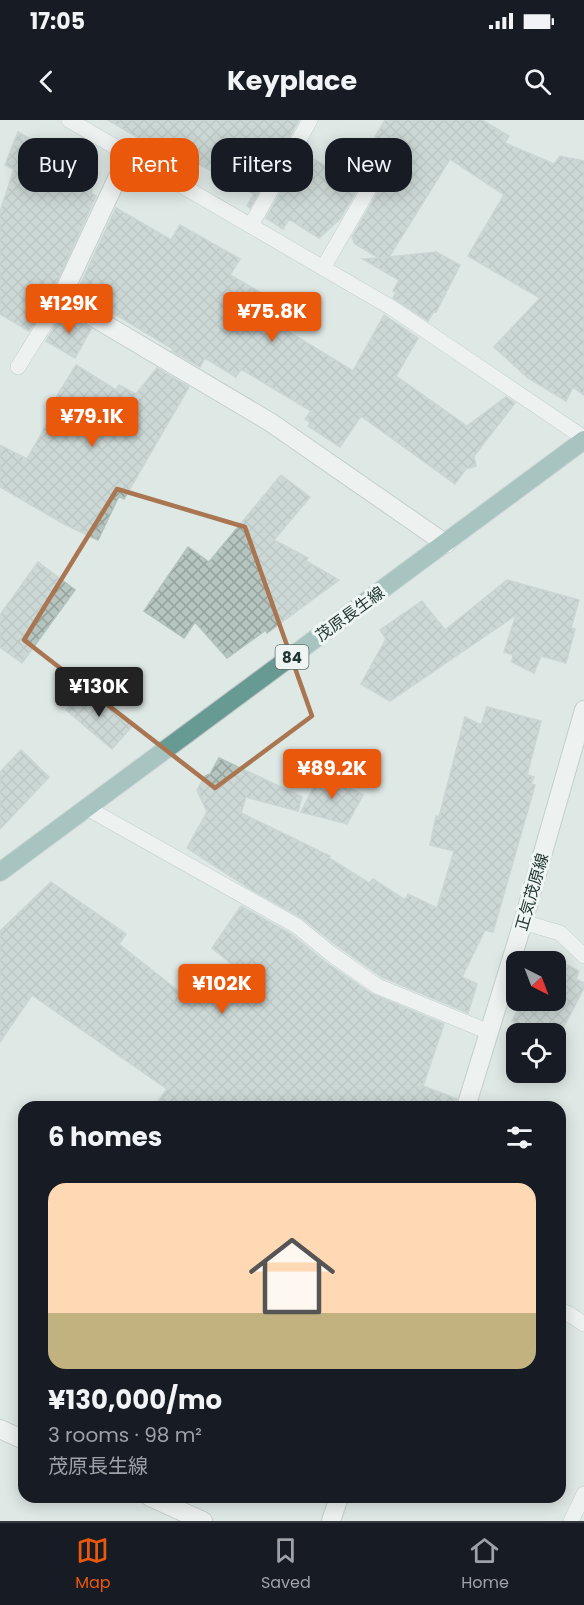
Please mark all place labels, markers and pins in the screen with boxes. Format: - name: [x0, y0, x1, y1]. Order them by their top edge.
- pin: ¥129K: [27, 284, 111, 335]
- pin: ¥75.8K: [223, 292, 321, 343]
- pin: ¥79.1K: [43, 397, 141, 448]
- pin: ¥130K: [57, 667, 141, 718]
- pin: ¥89.2K: [283, 749, 381, 800]
- pin: ¥102K: [180, 964, 264, 1015]

